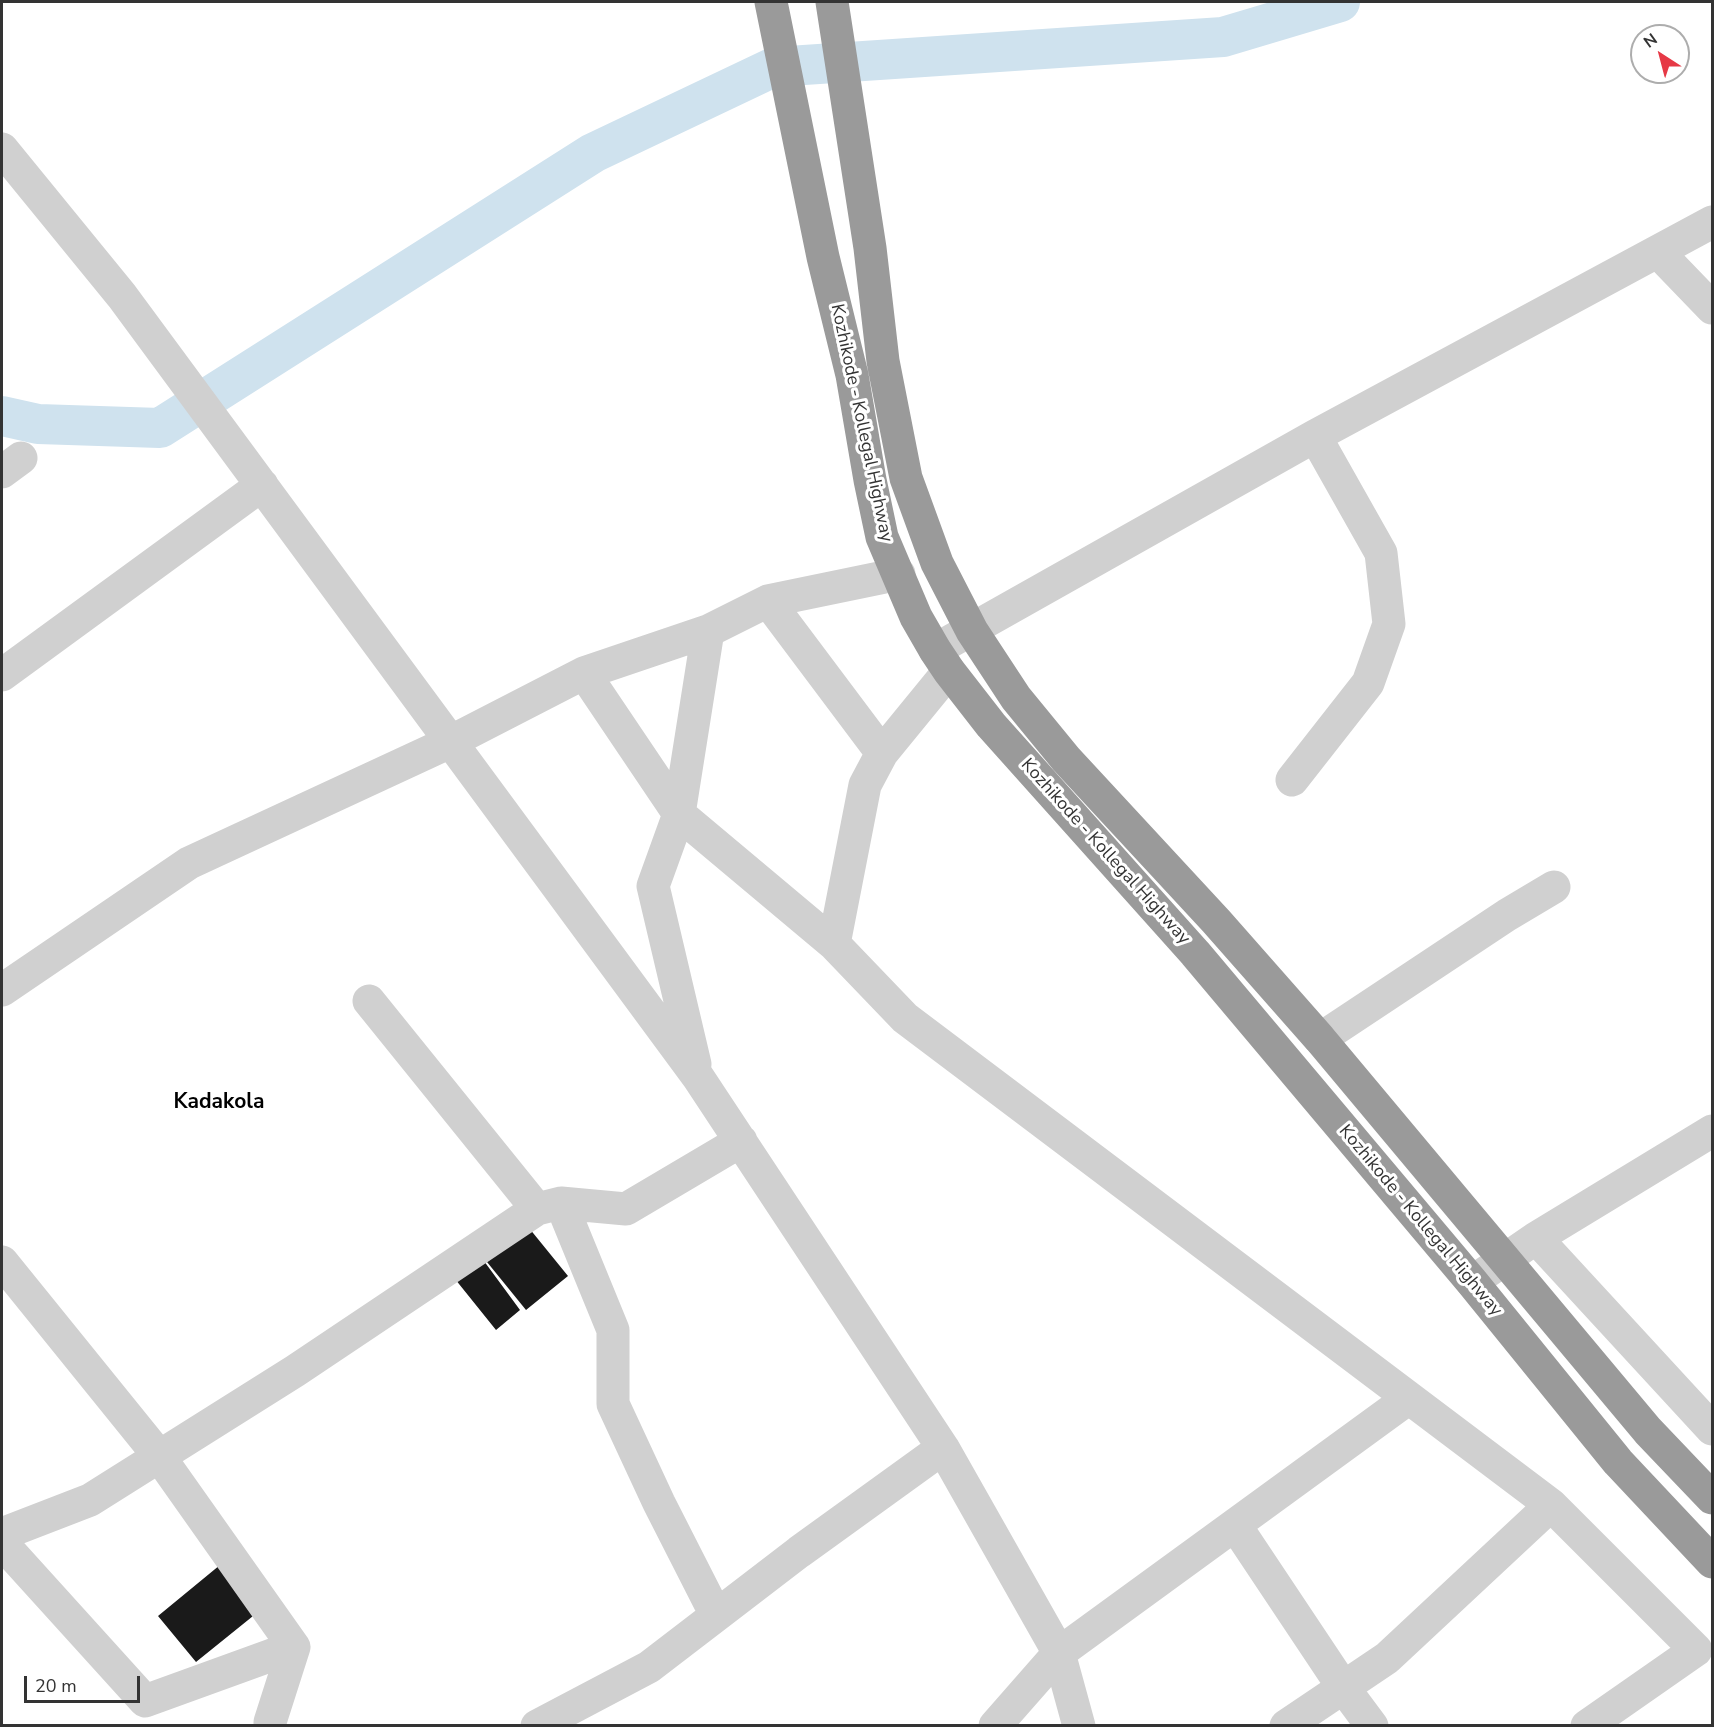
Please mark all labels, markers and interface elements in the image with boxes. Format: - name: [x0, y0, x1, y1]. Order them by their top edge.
- north arrow: [1630, 24, 1690, 84]
- text: N: [1639, 29, 1662, 53]
- street label: Kozhikode - Kollegal Highway: [825, 302, 897, 544]
- street label: Kozhikode - Kollegal Highway: [1016, 755, 1194, 949]
- district label: Kadakola: [174, 1090, 264, 1116]
- street label: Kozhikode - Kollegal Highway: [1334, 1121, 1506, 1321]
- scale bar: [27, 1664, 142, 1702]
- text: 20 m: [35, 1674, 77, 1698]

